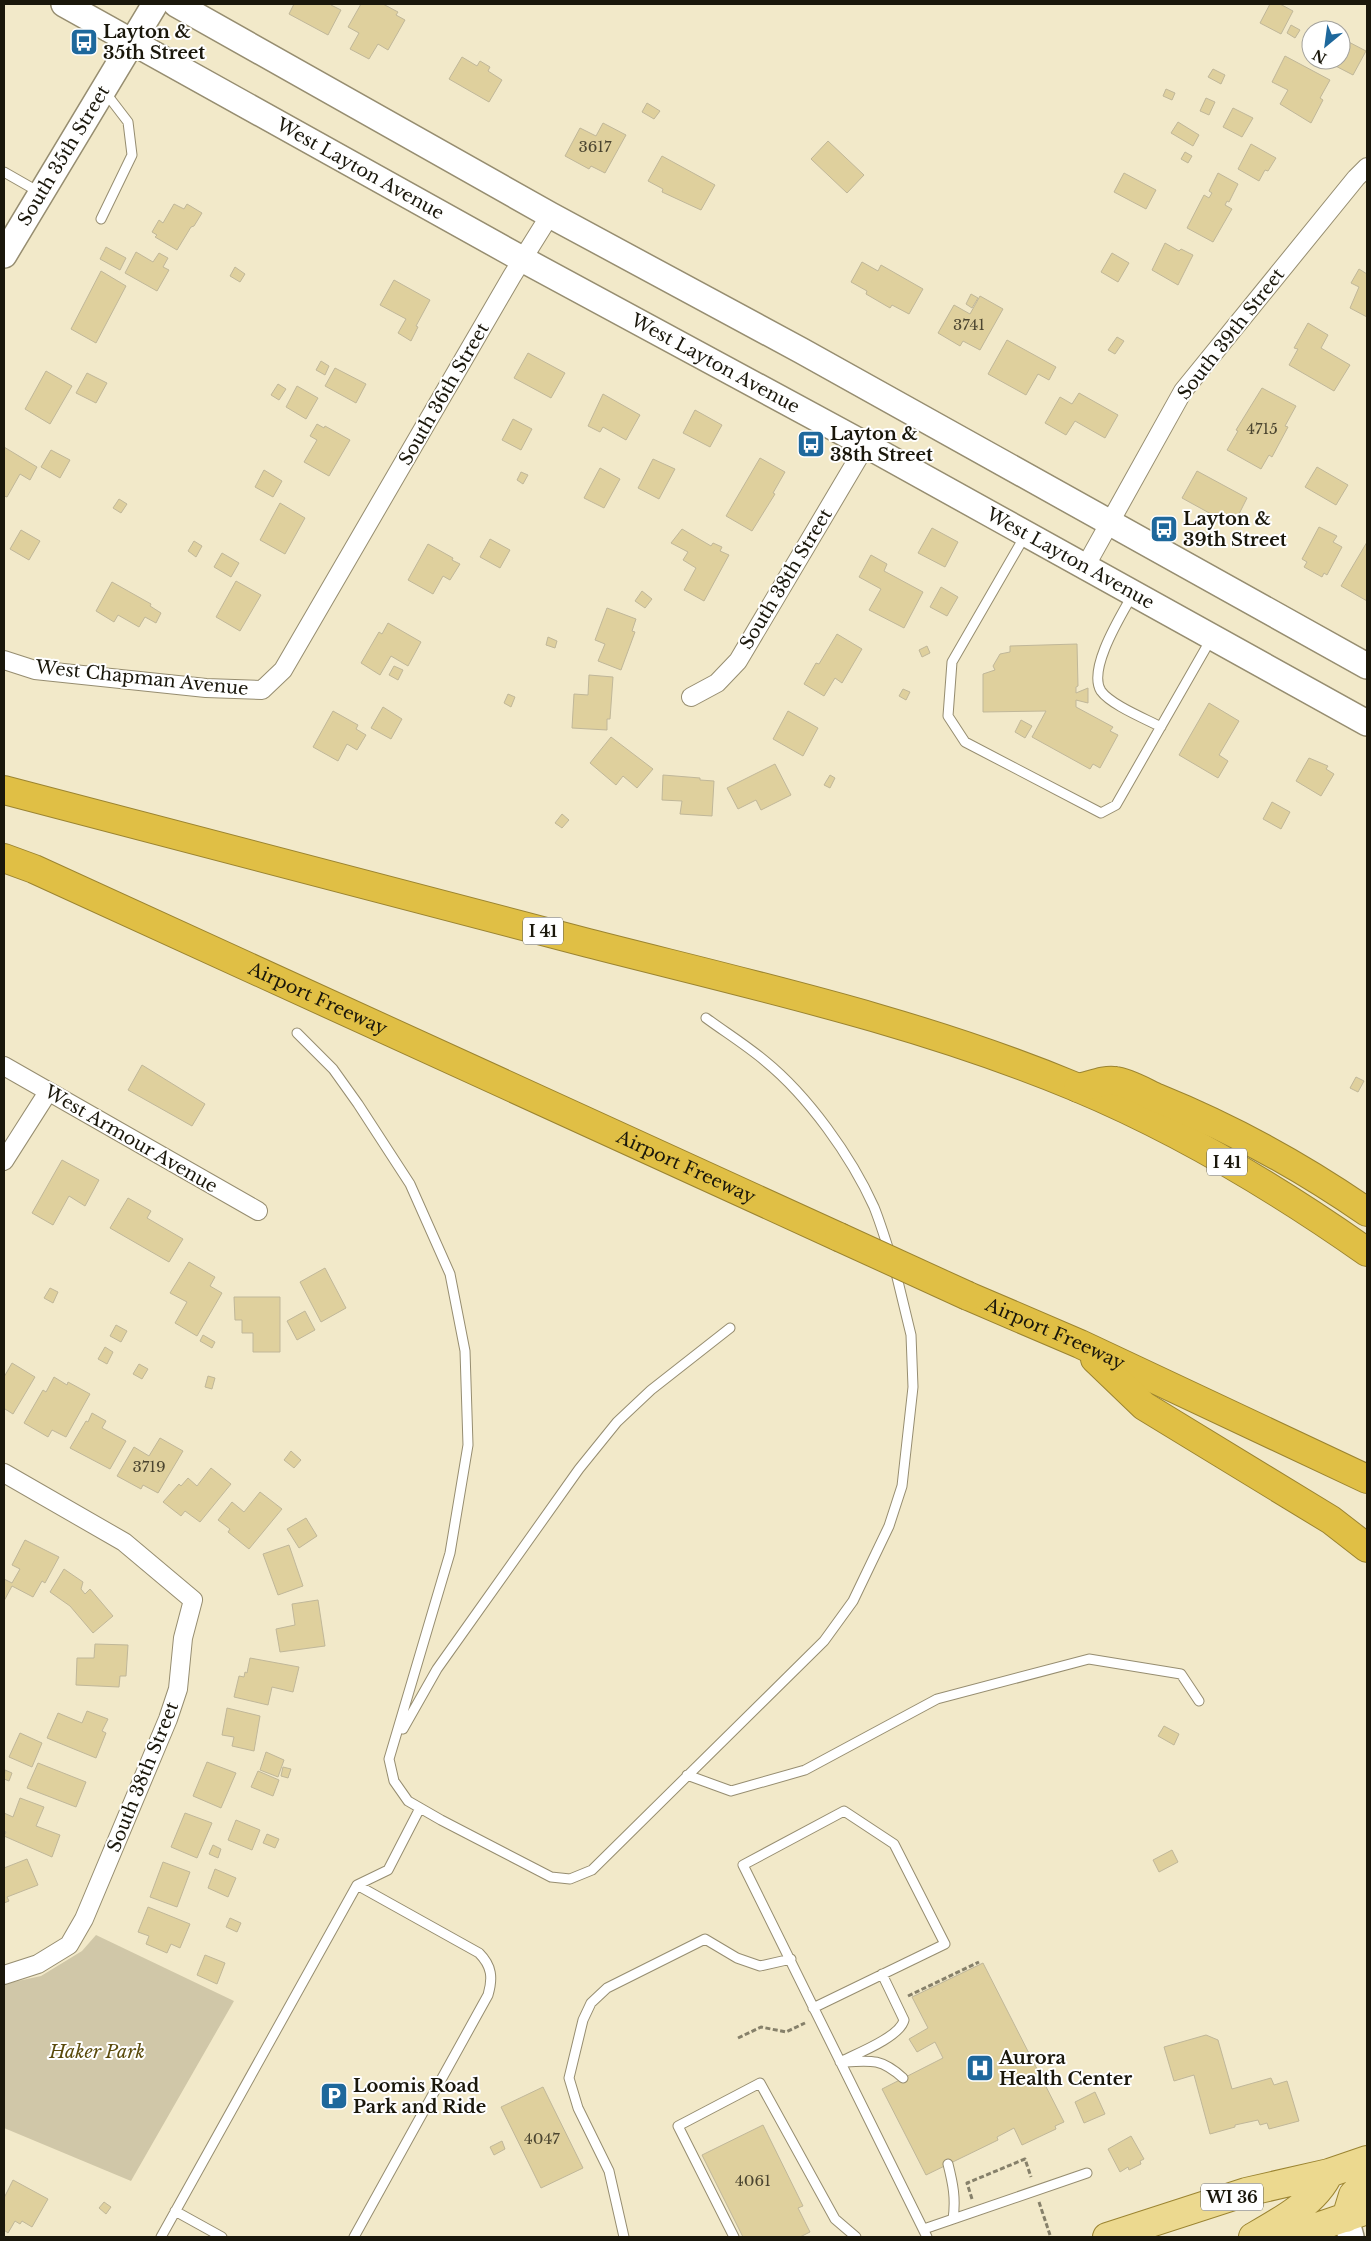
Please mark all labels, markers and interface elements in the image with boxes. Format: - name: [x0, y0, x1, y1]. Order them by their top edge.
- north arrow: [1301, 20, 1351, 70]
- place label: Layton & 35th Street: [103, 21, 205, 64]
- bus stop icon: Layton & 35th Street: [69, 27, 99, 57]
- text: N: [1310, 45, 1330, 67]
- street label: South 35th Street: [13, 81, 114, 230]
- street label: West Layton Avenue: [272, 113, 448, 224]
- house number: 3617: [578, 137, 612, 156]
- street label: South 39th Street: [1173, 264, 1289, 404]
- street label: West Layton Avenue: [626, 309, 804, 418]
- house number: 3741: [953, 315, 985, 334]
- street label: South 36th Street: [394, 319, 494, 469]
- house number: 4715: [1246, 419, 1278, 438]
- place label: Layton & 38th Street: [830, 423, 933, 466]
- bus stop icon: Layton & 38th Street: [796, 429, 826, 459]
- street label: West Layton Avenue: [982, 503, 1158, 614]
- street label: South 38th Street: [735, 504, 837, 653]
- place label: Layton & 39th Street: [1183, 508, 1287, 551]
- bus stop icon: Layton & 39th Street: [1149, 514, 1179, 544]
- street label: West Chapman Avenue: [33, 656, 250, 700]
- road number: I 41: [523, 918, 563, 944]
- street label: Airport Freeway: [244, 957, 391, 1040]
- street label: West Armour Avenue: [40, 1080, 221, 1198]
- street label: Airport Freeway: [612, 1125, 759, 1209]
- road number: I 41: [1207, 1148, 1247, 1176]
- street label: Airport Freeway: [981, 1293, 1129, 1375]
- house number: 3719: [132, 1457, 166, 1476]
- street label: South 38th Street: [103, 1698, 183, 1855]
- park label: Haker Park: [48, 2041, 145, 2063]
- place label: Aurora Health Center: [998, 2047, 1132, 2090]
- hospital icon: Aurora Health Center: [965, 2053, 995, 2083]
- place label: Loomis Road Park and Ride: [353, 2075, 486, 2118]
- parking icon: Loomis Road Park and Ride: [319, 2081, 349, 2111]
- house number: 4047: [524, 2129, 560, 2148]
- house number: 4061: [735, 2171, 771, 2190]
- road number: WI 36: [1201, 2184, 1263, 2210]

